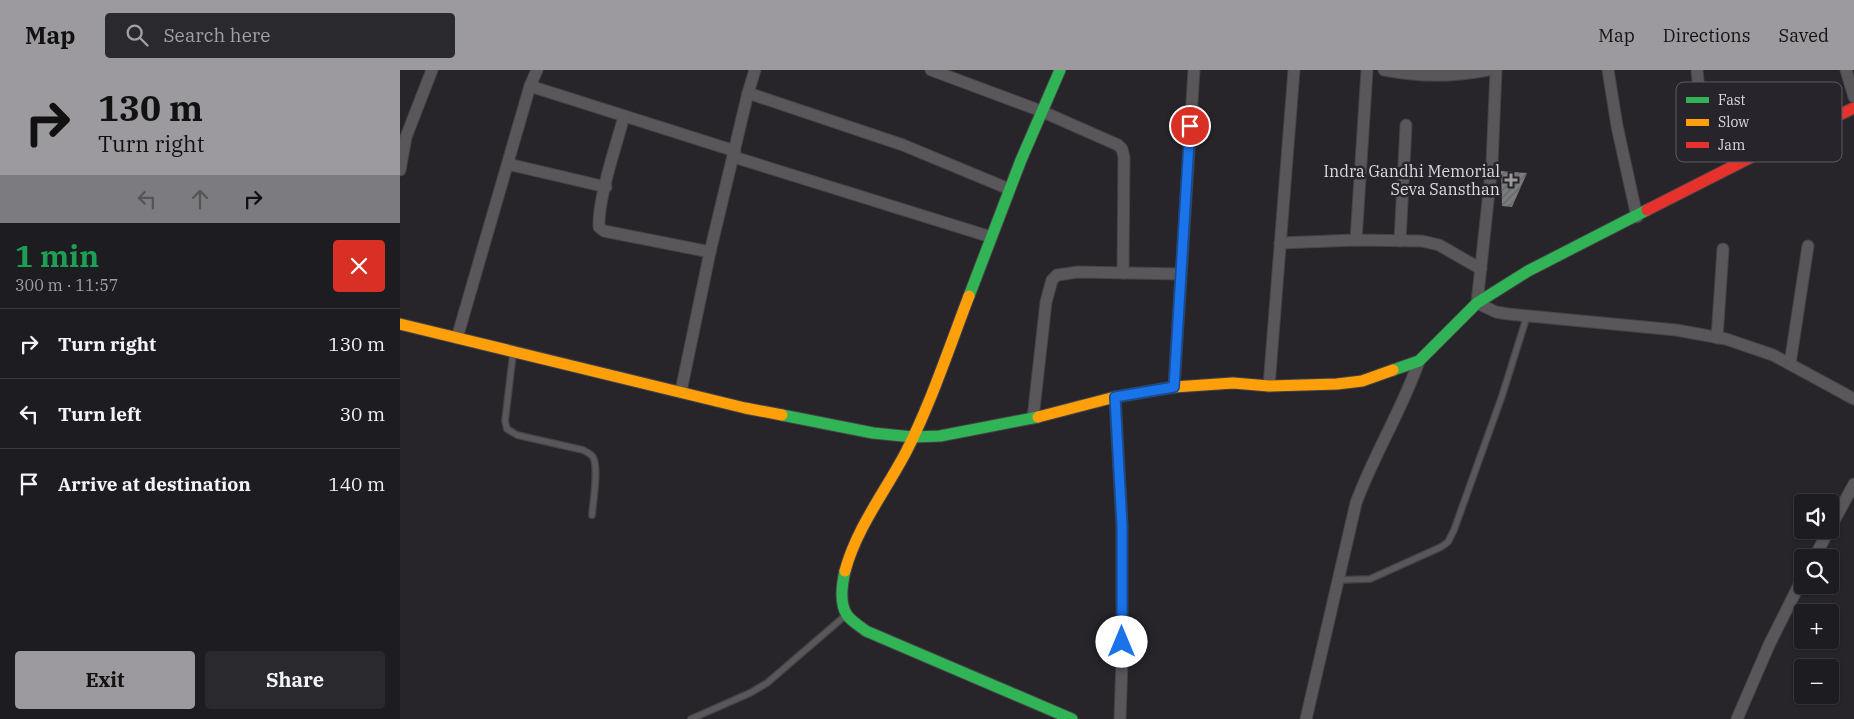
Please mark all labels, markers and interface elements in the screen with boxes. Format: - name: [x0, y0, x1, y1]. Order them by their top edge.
- search box: [105, 13, 455, 58]
- text: Map: [25, 19, 75, 51]
- icon: search: [123, 21, 151, 49]
- text: Search here: [163, 23, 270, 47]
- text: Map: [1598, 24, 1635, 47]
- text: Directions: [1663, 24, 1751, 47]
- text: Saved: [1779, 24, 1829, 47]
- legend: [1676, 82, 1842, 162]
- text: 130 m: [98, 85, 203, 131]
- icon: right: [15, 90, 80, 155]
- text: Fast: [1718, 91, 1746, 109]
- pin: [1169, 105, 1211, 147]
- icon: arrive: [1176, 112, 1204, 140]
- text: Slow: [1718, 113, 1749, 131]
- text: Turn right: [98, 129, 205, 158]
- text: Jam: [1718, 136, 1745, 154]
- place label: Indra Gandhi Memorial Seva Sansthan: [1323, 161, 1500, 199]
- marker: Indra Gandhi Memorial Seva Sansthan: [1504, 173, 1518, 187]
- icon: left: [133, 185, 161, 213]
- icon: ahead: [186, 185, 214, 213]
- icon: right: [239, 185, 267, 213]
- text: 1 min: [15, 236, 99, 275]
- button: close: [333, 240, 385, 292]
- text: 300 m · 11:57: [15, 275, 118, 295]
- icon: right: [15, 330, 43, 358]
- text: Turn right: [58, 332, 156, 356]
- text: 130 m: [328, 332, 385, 356]
- icon: left: [15, 400, 43, 428]
- text: Turn left: [58, 402, 141, 426]
- text: 30 m: [340, 402, 385, 426]
- icon: arrive: [15, 470, 43, 498]
- text: Arrive at destination: [58, 472, 251, 496]
- text: 140 m: [328, 472, 385, 496]
- map controls: [1794, 494, 1839, 704]
- button: sound: [1794, 494, 1839, 539]
- button: search: [1794, 549, 1839, 594]
- button: +: [1794, 604, 1839, 649]
- position arrow: [1095, 615, 1147, 667]
- button: Exit: [15, 651, 195, 709]
- button: Share: [205, 651, 385, 709]
- button: −: [1794, 659, 1839, 704]

